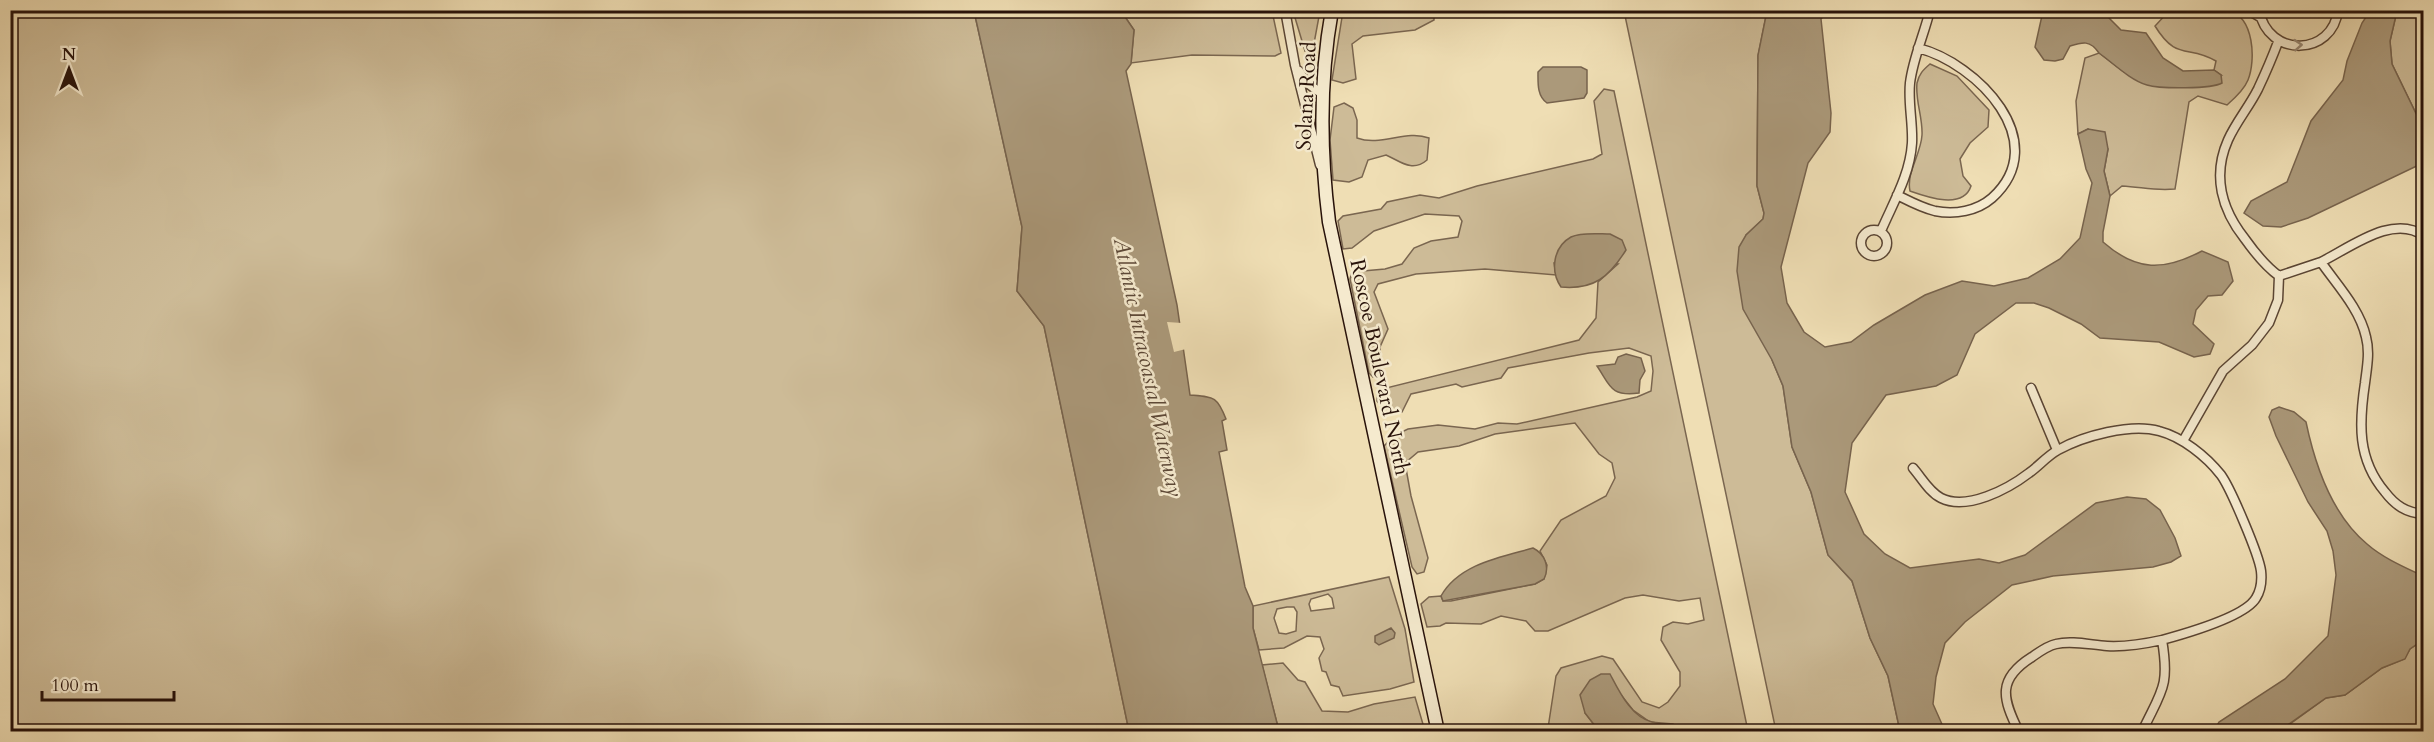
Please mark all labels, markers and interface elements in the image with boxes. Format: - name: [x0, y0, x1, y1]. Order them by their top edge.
- north arrow: [39, 39, 99, 99]
- one-way arrow: [2293, 39, 2302, 52]
- street label: Solana Road: [1289, 41, 1324, 151]
- text: N: [62, 44, 76, 66]
- water label: Atlantic Intracoastal Waterway: [1106, 234, 1190, 500]
- street label: Roscoe Boulevard North: [1342, 256, 1417, 478]
- scale bar: [42, 664, 174, 702]
- text: 100 m: [51, 673, 99, 698]

